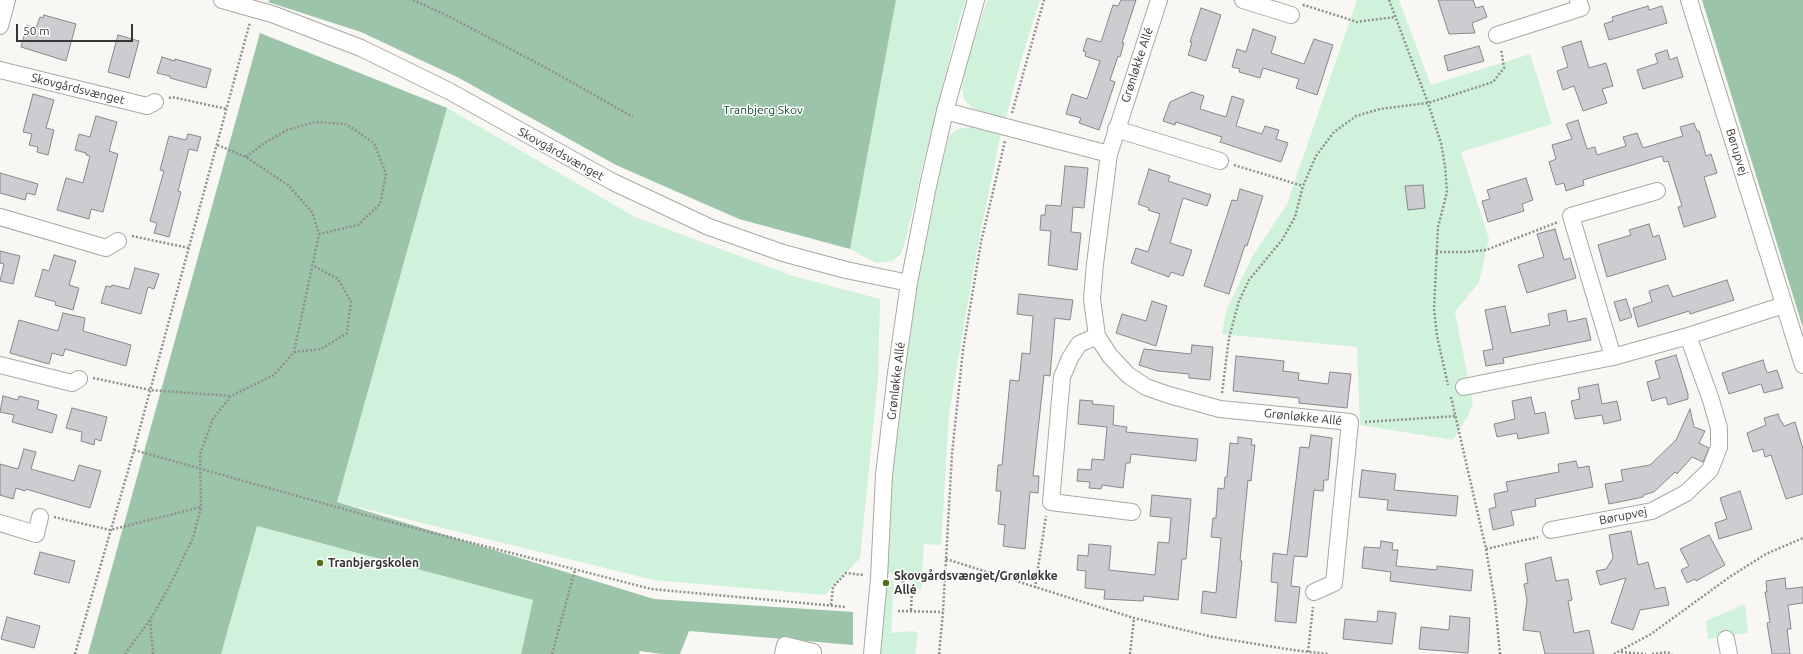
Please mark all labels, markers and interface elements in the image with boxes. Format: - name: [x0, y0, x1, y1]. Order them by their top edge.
- scale bar: [18, 16, 135, 42]
- text: 50 m: [23, 24, 50, 37]
- street label: Grønløkke Allé: [1118, 25, 1156, 105]
- street label: Skovgårdsvænget: [30, 70, 126, 108]
- park label: Tranbjerg Skov: [723, 103, 803, 117]
- street label: Skovgårdsvænget: [516, 124, 606, 184]
- street label: Børupvej: [1723, 127, 1751, 177]
- street label: Grønløkke Allé: [884, 341, 908, 421]
- street label: Grønløkke Allé: [1263, 406, 1343, 428]
- street label: Børupvej: [1598, 504, 1648, 528]
- place label: Tranbjergskolen: [328, 556, 419, 570]
- marker: Tranbjergskolen: [315, 558, 325, 568]
- place label: Skovgårdsvænget/Grønløkke Allé: [894, 569, 1058, 597]
- marker: Skovgårdsvænget/Grønløkke Allé: [881, 578, 891, 588]

